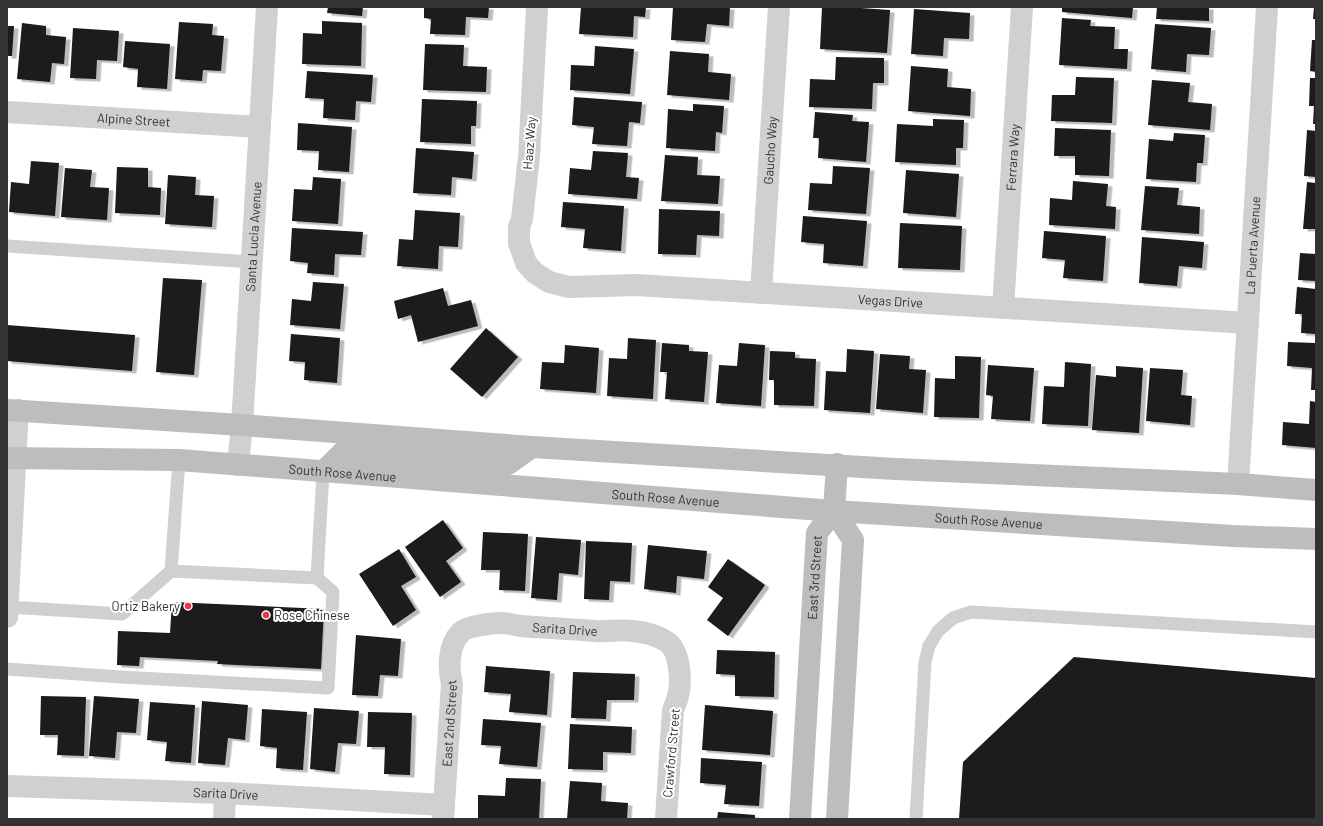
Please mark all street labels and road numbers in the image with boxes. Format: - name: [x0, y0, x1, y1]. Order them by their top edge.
- street label: Alpine Street: [97, 109, 171, 130]
- street label: Haaz Way: [519, 116, 539, 170]
- street label: Gaucho Way: [760, 116, 780, 185]
- street label: Ferrara Way: [1002, 123, 1023, 191]
- street label: Santa Lucia Avenue: [242, 181, 265, 292]
- street label: La Puerta Avenue: [1242, 196, 1263, 295]
- street label: Vegas Drive: [857, 291, 924, 311]
- street label: South Rose Avenue: [288, 461, 397, 485]
- street label: South Rose Avenue: [611, 486, 720, 510]
- street label: South Rose Avenue: [934, 509, 1043, 532]
- street label: East 3rd Street: [804, 535, 825, 620]
- street label: Sarita Drive: [532, 619, 598, 639]
- street label: East 2nd Street: [439, 678, 460, 767]
- street label: Crawford Street: [659, 708, 683, 798]
- street label: Sarita Drive: [193, 784, 259, 803]

